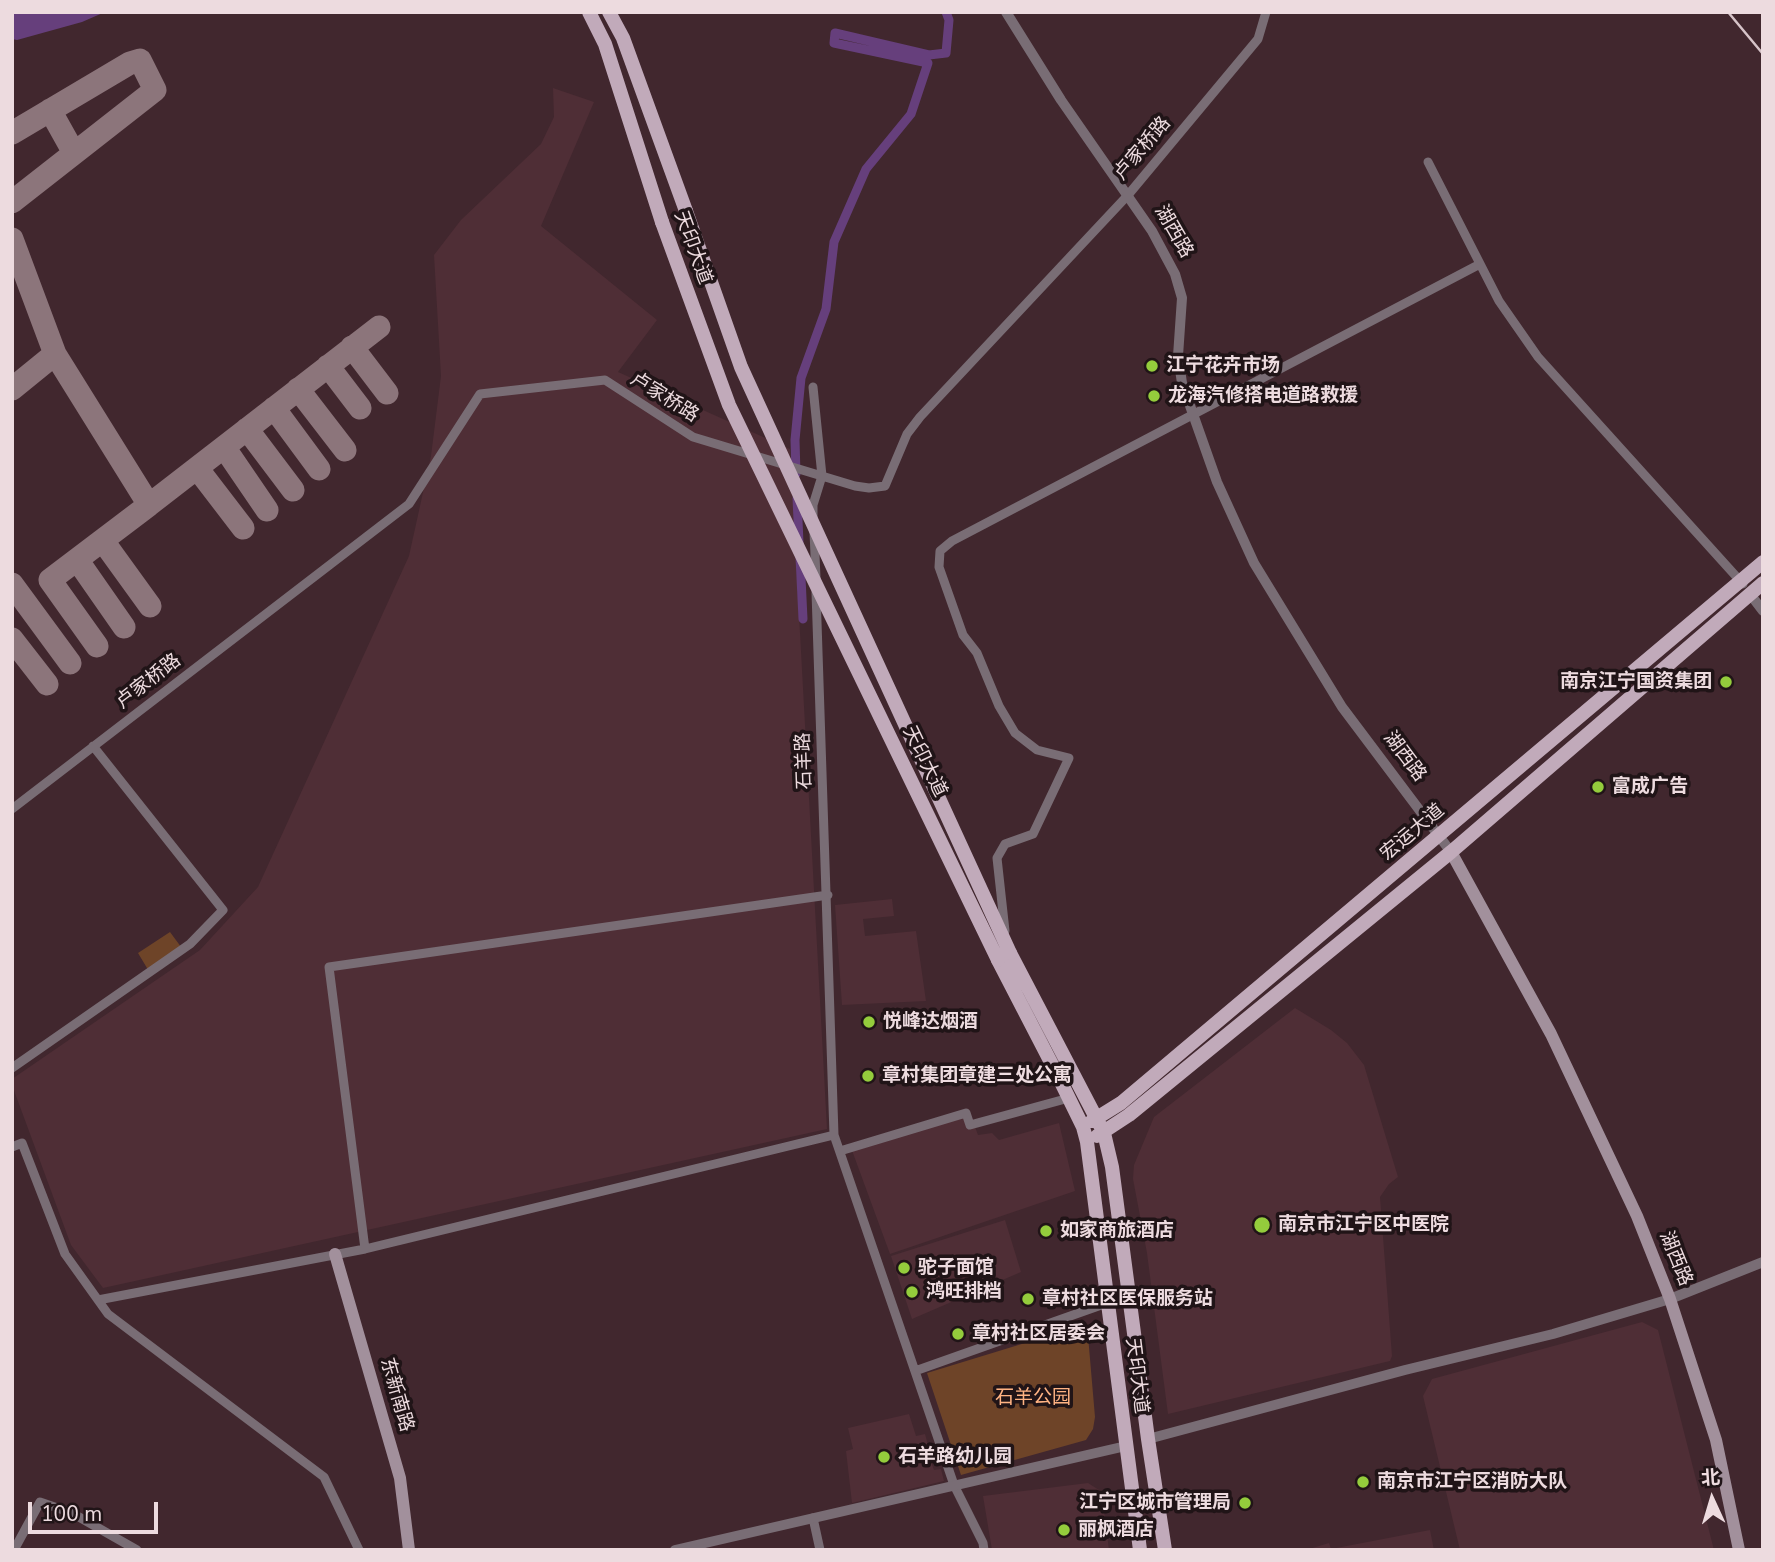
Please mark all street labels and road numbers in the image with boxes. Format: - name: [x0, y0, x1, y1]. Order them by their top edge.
- street label: 卢家桥路: [1110, 113, 1176, 185]
- street label: 湖西路: [1149, 202, 1197, 262]
- street label: 天印大道: [668, 208, 716, 288]
- street label: 卢家桥路: [626, 368, 702, 428]
- street label: 卢家桥路: [112, 650, 186, 714]
- street label: 天印大道: [897, 723, 951, 801]
- street label: 湖西路: [1378, 727, 1430, 787]
- street label: 石羊路: [793, 732, 817, 790]
- street label: 宏运大道: [1377, 800, 1449, 866]
- street label: 湖西路: [1654, 1228, 1696, 1290]
- street label: 天印大道: [1120, 1337, 1152, 1415]
- street label: 东新南路: [375, 1355, 417, 1435]

